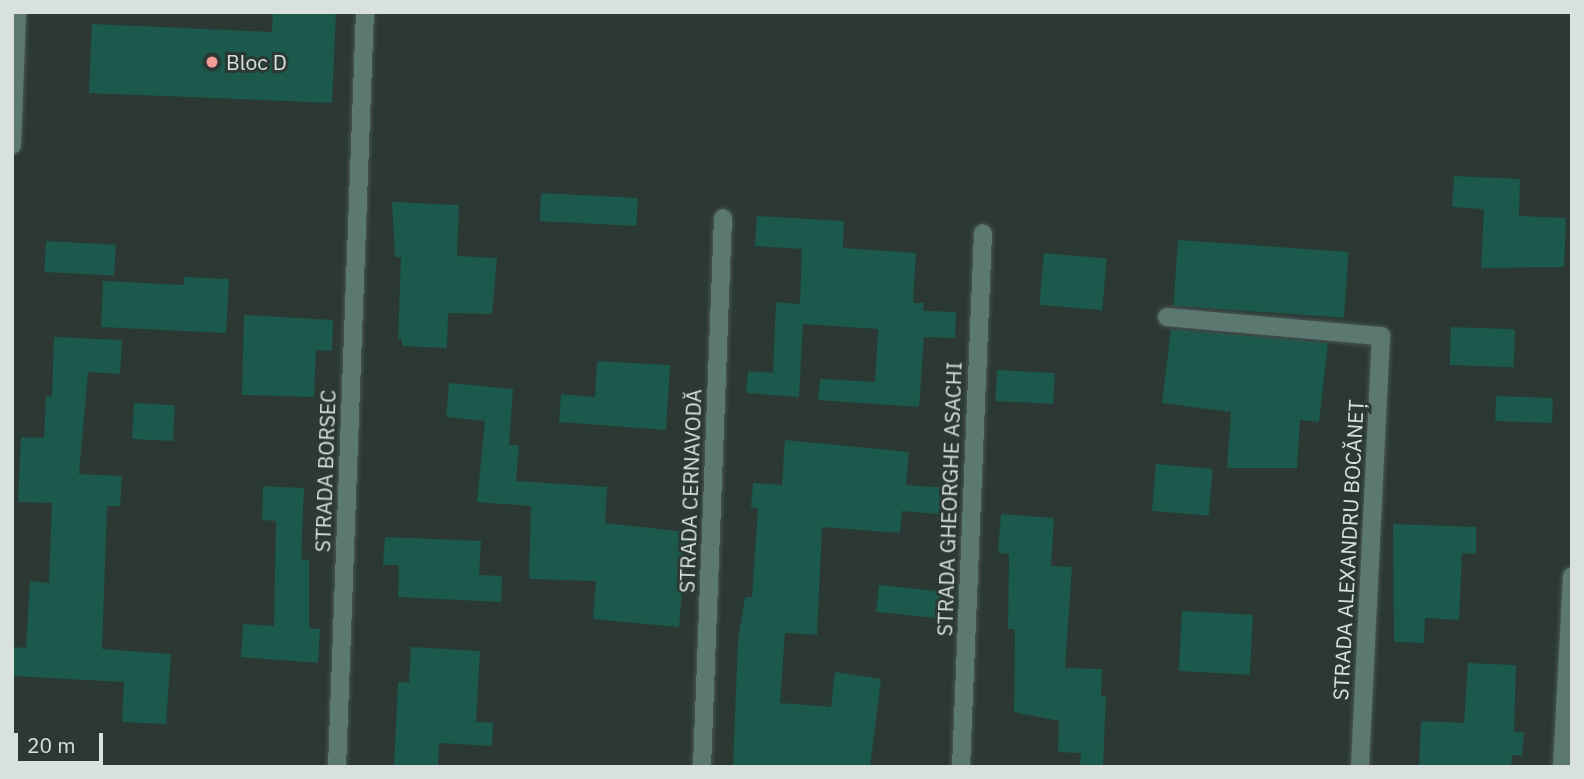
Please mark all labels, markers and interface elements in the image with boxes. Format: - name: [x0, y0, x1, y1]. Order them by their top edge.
- place label: Bloc D: [226, 49, 287, 75]
- marker: Bloc D: [204, 54, 220, 70]
- street label: STRADA GHEORGHE ASACHI: [932, 361, 966, 637]
- street label: STRADA BORSEC: [310, 389, 340, 553]
- street label: STRADA CERNAVODĂ: [674, 389, 706, 593]
- street label: STRADA ALEXANDRU BOCĂNEȚ: [1328, 399, 1368, 701]
- scale bar: [18, 720, 107, 764]
- text: 20 m: [27, 731, 76, 759]

